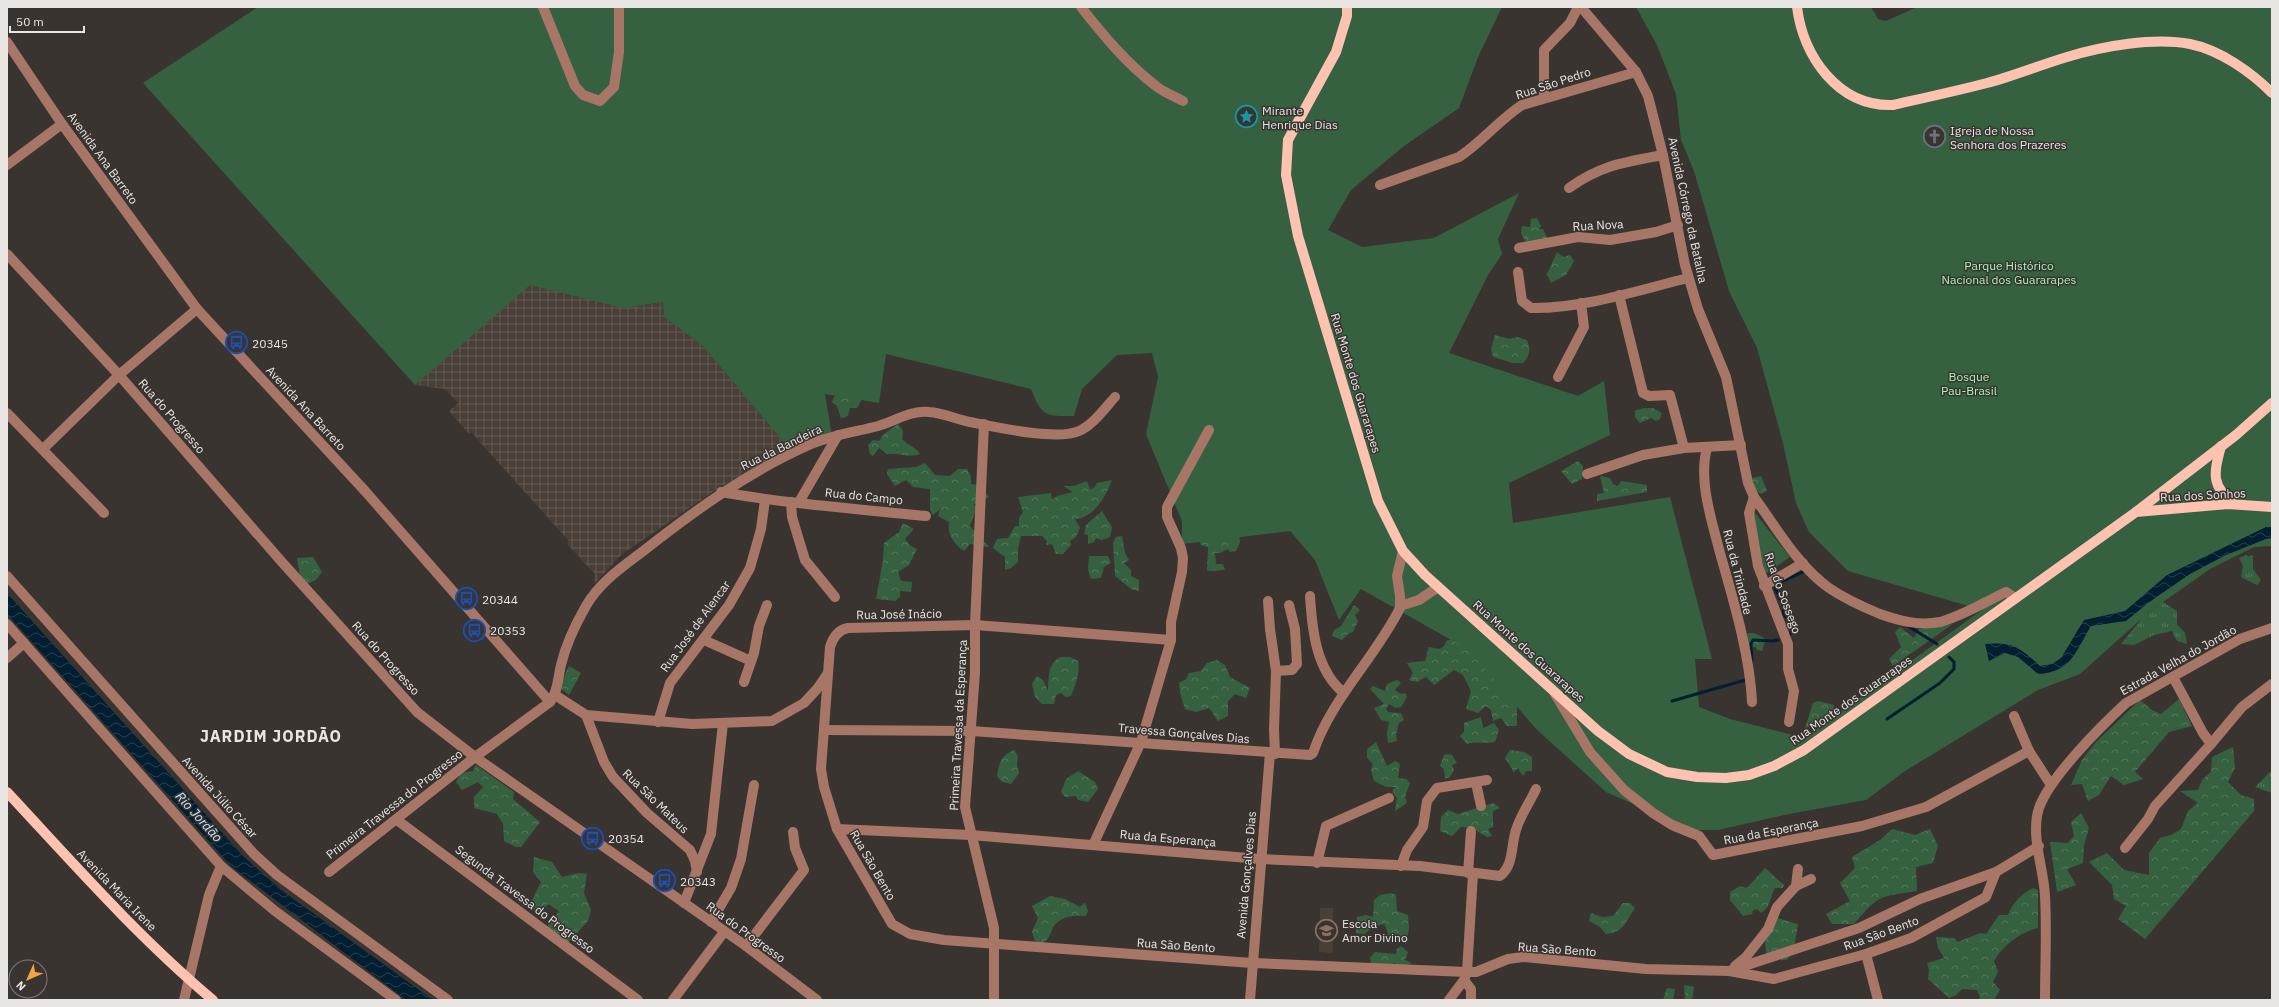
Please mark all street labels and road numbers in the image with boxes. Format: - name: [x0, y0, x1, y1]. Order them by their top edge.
- street label: Rua São Pedro: [1513, 64, 1593, 102]
- street label: Avenida Ana Barreto: [65, 109, 142, 207]
- street label: Avenida Córrego da Batalha: [1665, 136, 1711, 285]
- street label: Rua Nova: [1572, 216, 1624, 234]
- street label: Rua Monte dos Guararapes: [1328, 311, 1384, 455]
- street label: Avenida Ana Barreto: [263, 363, 349, 454]
- street label: Rua do Progresso: [135, 376, 209, 457]
- street label: Rua da Bandeira: [738, 421, 825, 473]
- street label: Rua do Campo: [824, 484, 904, 508]
- street label: Rua dos Sonhos: [2160, 485, 2246, 505]
- street label: Rua da Trindade: [1720, 528, 1756, 617]
- street label: Rua do Sossego: [1761, 550, 1805, 636]
- street label: Rua José de Alencar: [657, 577, 734, 675]
- street label: Rua Monte dos Guararapes: [1470, 597, 1588, 705]
- street label: Rua José Inácio: [856, 606, 942, 622]
- street label: Rua do Progresso: [349, 618, 423, 698]
- street label: Estrada Velha do Jordão: [2117, 622, 2239, 698]
- street label: Primeira Travessa da Esperança: [946, 639, 970, 811]
- street label: Rua Monte dos Guararapes: [1787, 652, 1915, 748]
- street label: Travessa Gonçalves Dias: [1118, 720, 1251, 746]
- street label: Primeira Travessa do Progresso: [323, 746, 465, 862]
- street label: Avenida Júlio César: [179, 753, 261, 842]
- street label: Rua São Mateus: [620, 766, 692, 836]
- street label: Avenida Gonçalves Dias: [1233, 811, 1259, 939]
- street label: Rua da Esperança: [1722, 814, 1820, 848]
- street label: Rua da Esperança: [1119, 826, 1217, 850]
- street label: Rua São Bento: [847, 827, 899, 903]
- street label: Segunda Travessa do Progresso: [452, 842, 598, 956]
- street label: Avenida Maria Irene: [74, 846, 160, 934]
- street label: Rua do Progresso: [704, 898, 789, 966]
- street label: Rua São Bento: [1841, 912, 1921, 954]
- street label: Rua São Bento: [1136, 935, 1216, 955]
- street label: Rua São Bento: [1517, 939, 1597, 959]

